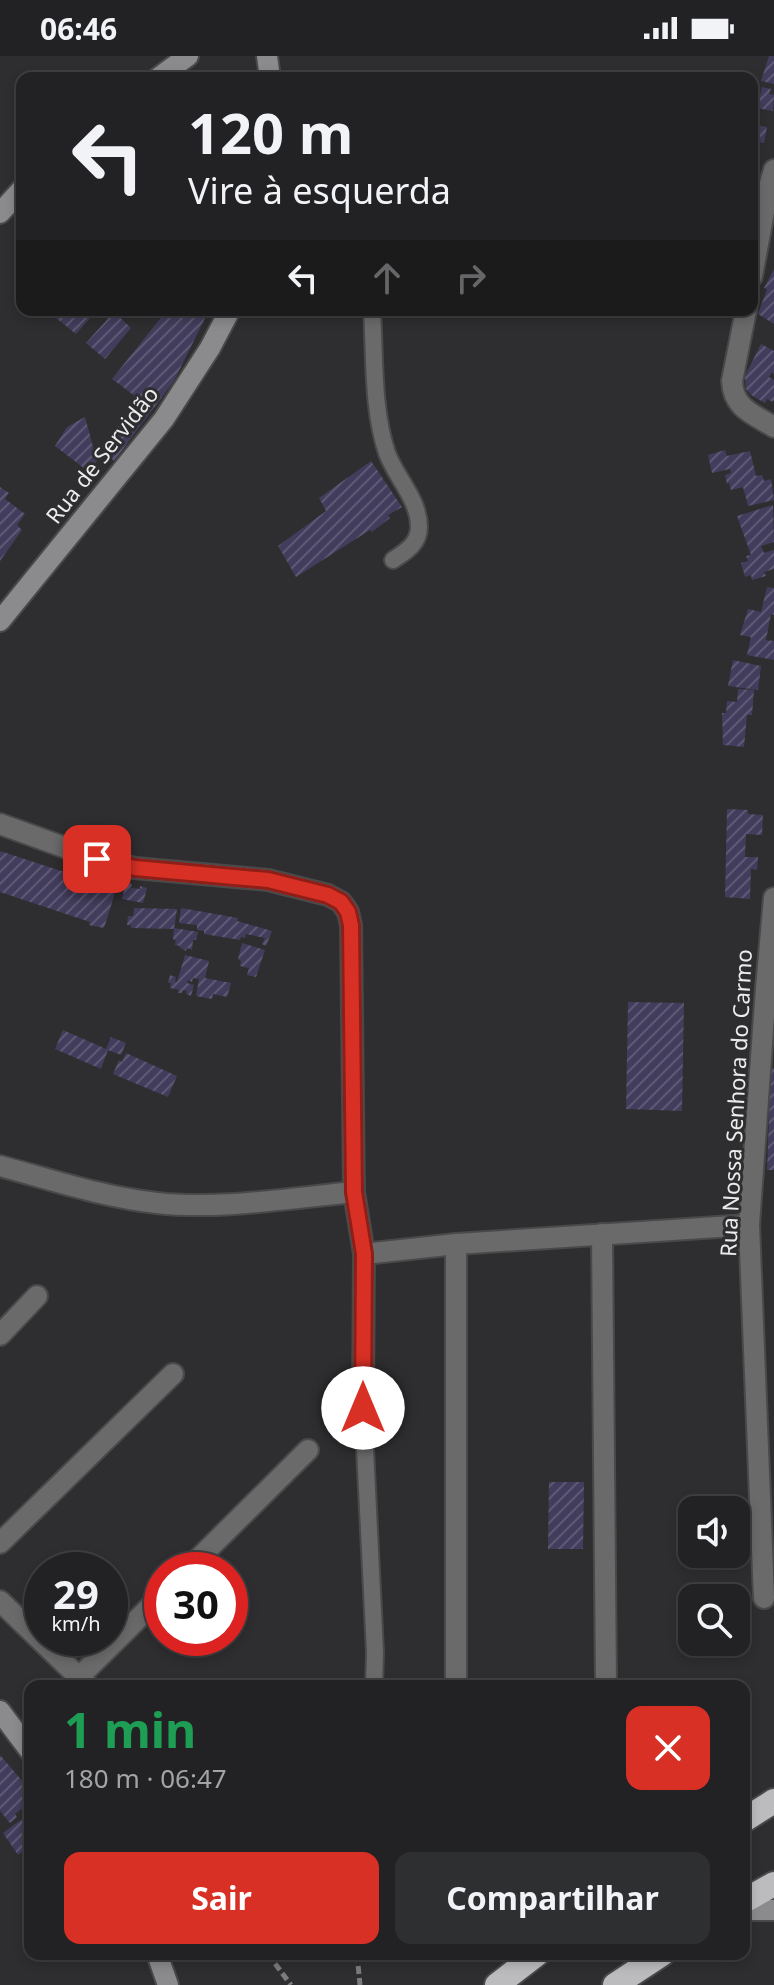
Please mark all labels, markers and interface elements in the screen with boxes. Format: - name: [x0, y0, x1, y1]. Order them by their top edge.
- text: 06:46: [40, 8, 117, 49]
- text: 120 m: [188, 94, 353, 170]
- icon: left: [56, 104, 160, 208]
- text: Vire à esquerda: [188, 166, 451, 215]
- icon: left: [281, 256, 325, 300]
- icon: ahead: [365, 256, 409, 300]
- icon: right: [449, 256, 493, 300]
- street label: Rua de Servidão: [38, 380, 164, 529]
- pin: [63, 825, 131, 893]
- icon: arrive: [75, 837, 119, 881]
- street label: Rua Nossa Senhora do Carmo: [712, 948, 758, 1258]
- position arrow: [321, 1366, 405, 1450]
- map controls: [678, 1496, 750, 1656]
- button: sound: [678, 1496, 750, 1568]
- speed limit sign: 30: [144, 1552, 248, 1656]
- text: 29: [53, 1566, 99, 1621]
- button: search: [678, 1584, 750, 1656]
- text: km/h: [51, 1610, 101, 1637]
- text: 1 min: [64, 1697, 196, 1762]
- button: close: [626, 1706, 710, 1790]
- text: 180 m · 06:47: [64, 1760, 227, 1796]
- button: Sair: [64, 1852, 379, 1944]
- button: Compartilhar: [395, 1852, 710, 1944]

